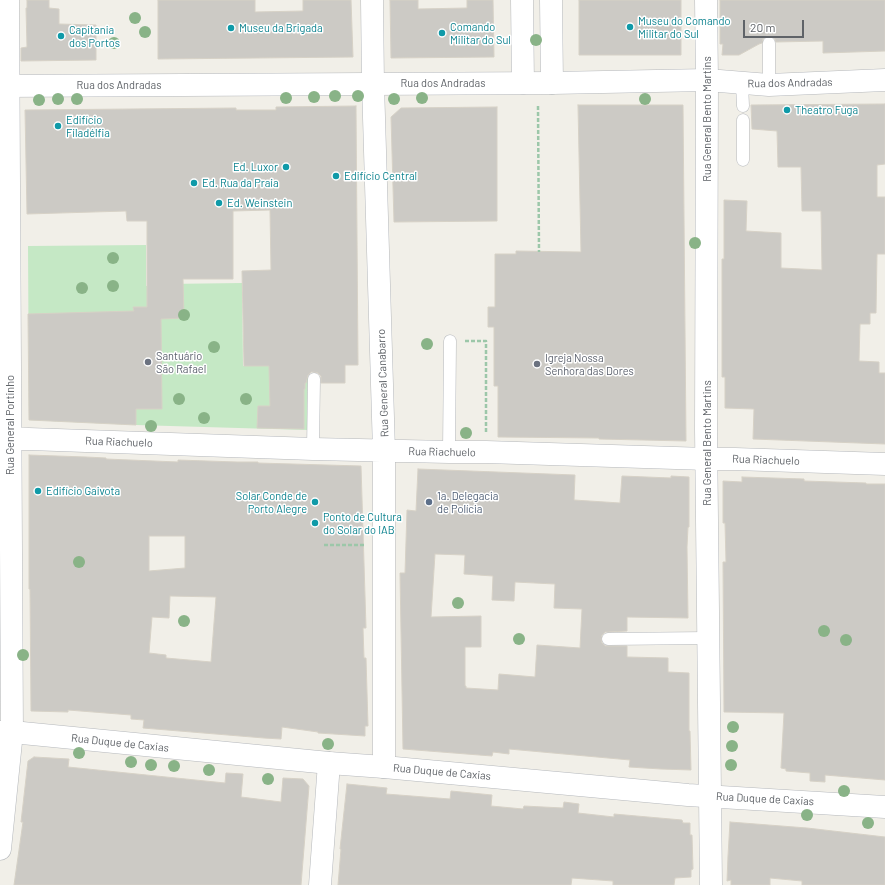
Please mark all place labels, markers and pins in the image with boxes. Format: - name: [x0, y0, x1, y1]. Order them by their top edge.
- place label: Museu do Comando Militar do Sul: [638, 14, 730, 40]
- place label: Comando Militar do Sul: [450, 20, 511, 46]
- place label: Museu da Brigada: [239, 21, 323, 35]
- marker: Museu do Comando Militar do Sul: [625, 22, 635, 32]
- place label: Capitania dos Portos: [69, 23, 120, 49]
- marker: Museu da Brigada: [226, 23, 236, 33]
- marker: Comando Militar do Sul: [437, 28, 447, 38]
- marker: Capitania dos Portos: [56, 31, 66, 41]
- place label: Theatro Fuga: [795, 103, 858, 117]
- marker: Theatro Fuga: [782, 105, 792, 115]
- place label: Edifício Filadélfia: [66, 113, 110, 139]
- marker: Edifício Filadélfia: [53, 121, 63, 131]
- place label: Ed. Luxor: [233, 160, 278, 174]
- marker: Ed. Luxor: [281, 162, 291, 172]
- place label: Edifício Central: [344, 169, 417, 183]
- marker: Edifício Central: [331, 171, 341, 181]
- place label: Ed. Rua da Praia: [202, 176, 279, 190]
- marker: Ed. Rua da Praia: [189, 178, 199, 188]
- place label: Ed. Weinstein: [227, 196, 292, 210]
- marker: Ed. Weinstein: [214, 198, 224, 208]
- place label: Santuário São Rafael: [156, 349, 206, 375]
- place label: Igreja Nossa Senhora das Dores: [545, 351, 634, 377]
- marker: Santuário São Rafael: [143, 357, 153, 367]
- marker: Igreja Nossa Senhora das Dores: [532, 359, 542, 369]
- place label: Edifício Gaivota: [46, 484, 120, 498]
- marker: Edifício Gaivota: [33, 486, 43, 496]
- place label: Solar Conde de Porto Alegre: [236, 489, 307, 515]
- place label: 1a. Delegacia de Polícia: [437, 489, 498, 515]
- marker: Solar Conde de Porto Alegre: [310, 497, 320, 507]
- marker: 1a. Delegacia de Polícia: [424, 497, 434, 507]
- place label: Ponto de Cultura do Solar do IAB: [323, 510, 402, 536]
- marker: Ponto de Cultura do Solar do IAB: [310, 518, 320, 528]

